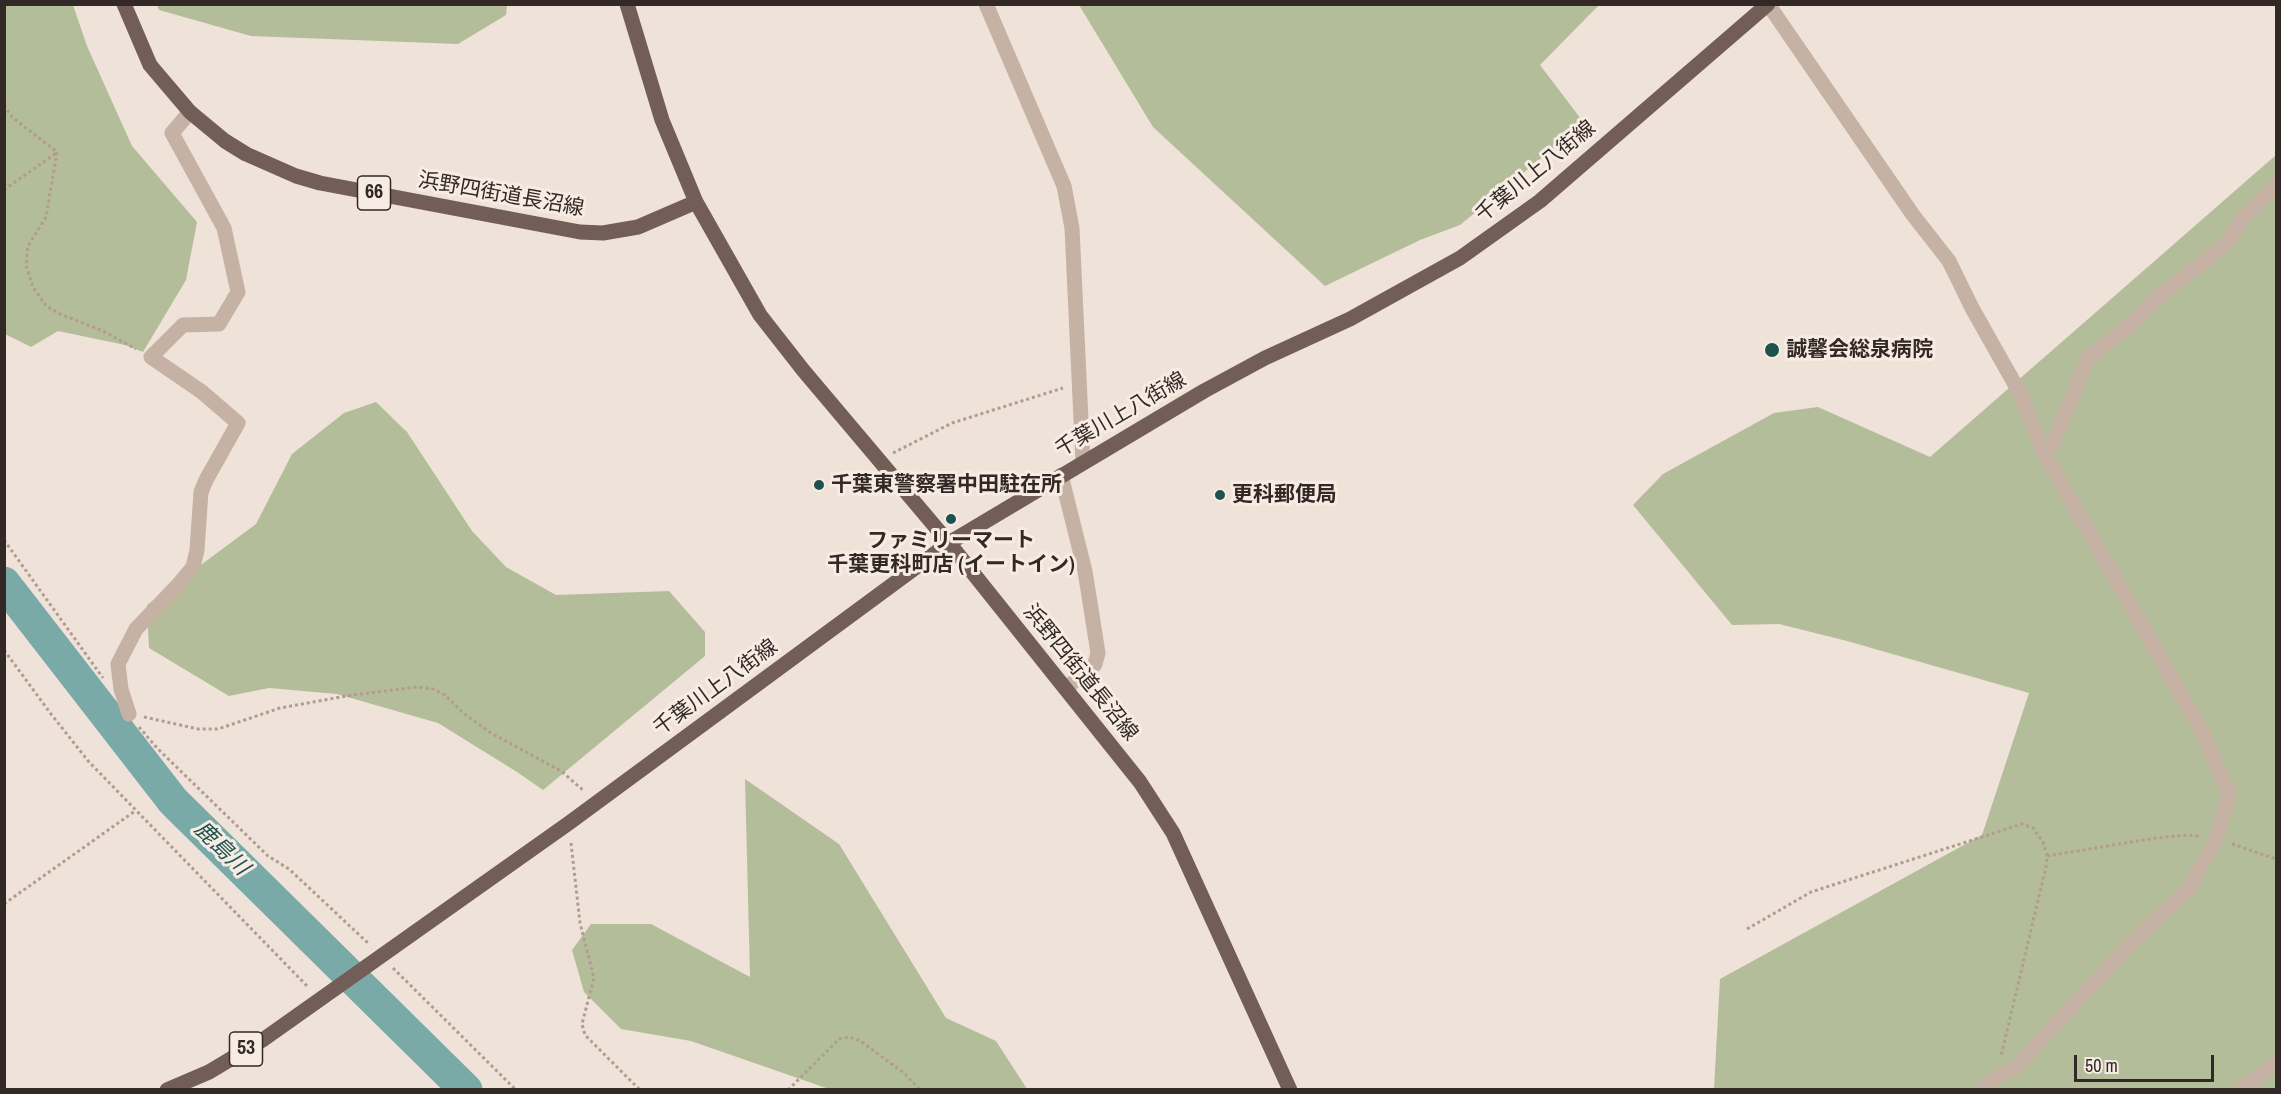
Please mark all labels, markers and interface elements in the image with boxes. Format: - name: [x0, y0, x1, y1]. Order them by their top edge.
- street label: 千葉川上八街線: [1471, 116, 1601, 228]
- street label: 浜野四街道長沼線: [416, 168, 586, 222]
- road number: 66: [358, 176, 391, 210]
- place label: 誠馨会総泉病院: [1786, 337, 1933, 363]
- marker: 誠馨会総泉病院: [1763, 341, 1781, 359]
- street label: 千葉川上八街線: [1051, 367, 1191, 463]
- place label: 千葉東警察署中田駐在所: [831, 472, 1062, 498]
- marker: 千葉東警察署中田駐在所: [812, 478, 826, 492]
- place label: 更科郵便局: [1232, 482, 1337, 508]
- marker: 更科郵便局: [1213, 488, 1227, 502]
- marker: ファミリーマート 千葉更科町店 (イートイン): [944, 512, 958, 526]
- place label: ファミリーマート 千葉更科町店 (イートイン): [827, 528, 1075, 578]
- street label: 浜野四街道長沼線: [1017, 600, 1143, 746]
- street label: 千葉川上八街線: [649, 635, 783, 741]
- water label: 鹿島川: [188, 817, 254, 881]
- road number: 53: [230, 1032, 262, 1066]
- scale bar: [2077, 1043, 2216, 1081]
- text: 50 m: [2085, 1053, 2118, 1078]

